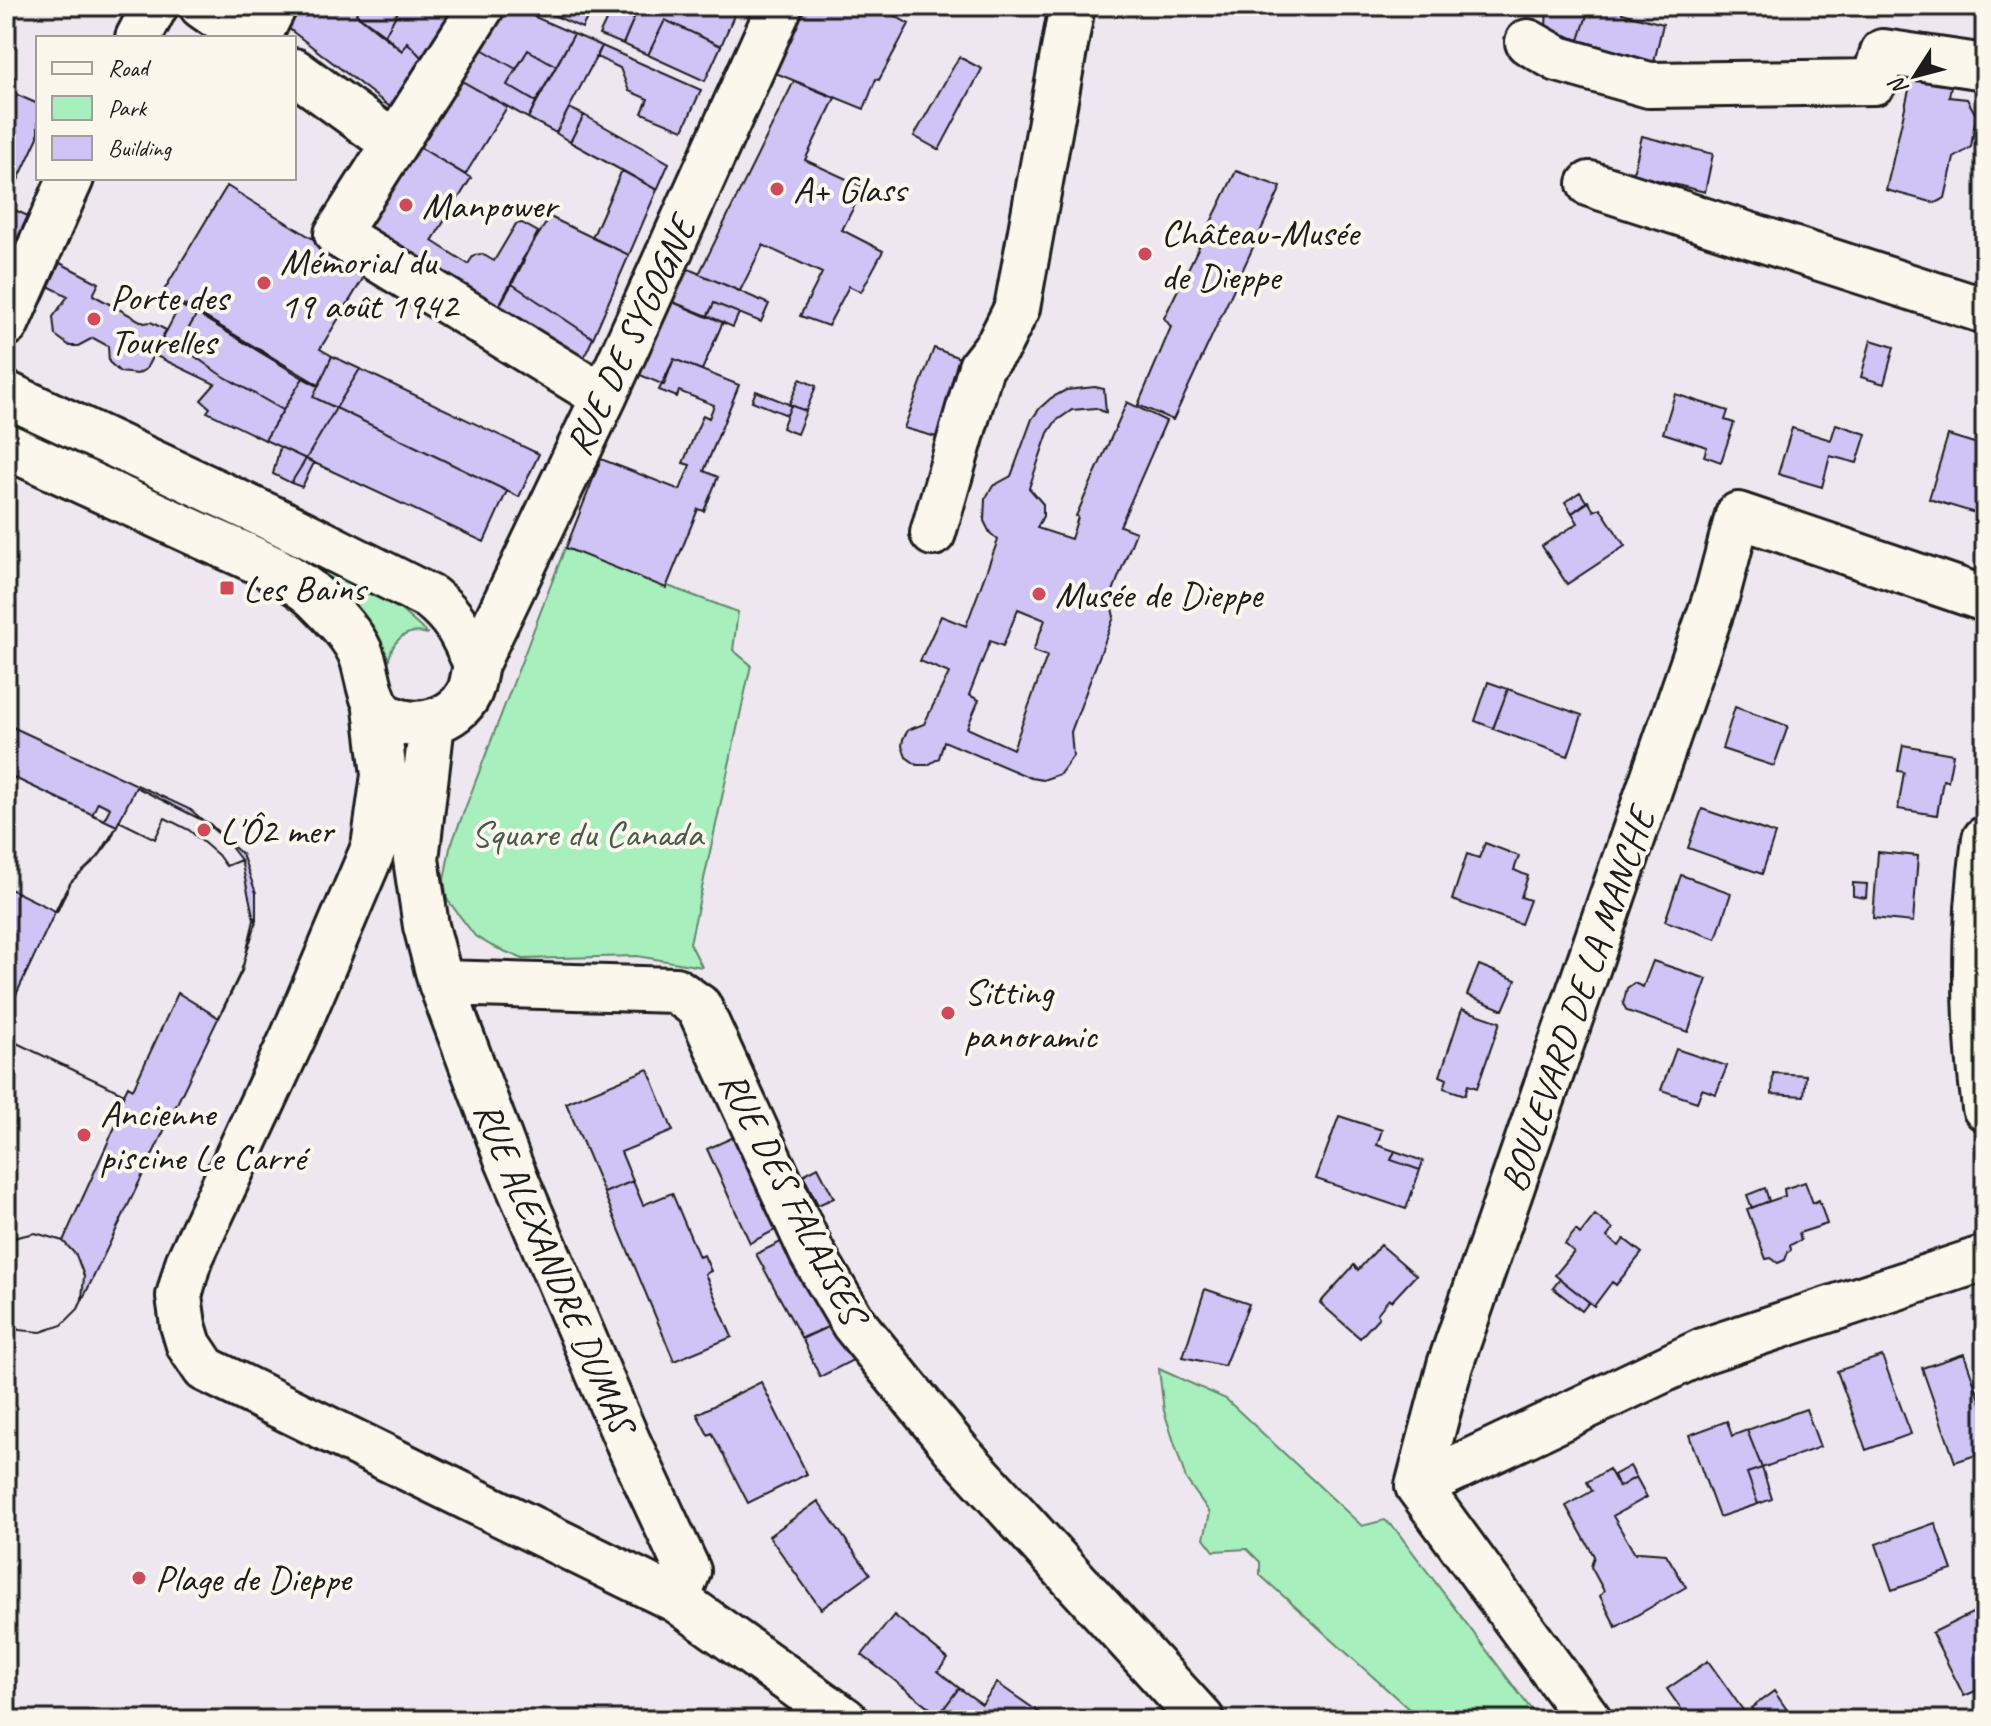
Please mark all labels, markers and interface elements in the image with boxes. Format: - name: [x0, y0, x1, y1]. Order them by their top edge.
- legend: [36, 36, 296, 180]
- north arrow: [1875, 36, 1955, 116]
- text: Road: [108, 53, 152, 83]
- text: N: [1882, 71, 1915, 101]
- text: Park: [108, 93, 148, 123]
- text: Building: [108, 133, 173, 163]
- place label: A+ Glass: [793, 166, 909, 213]
- marker: A+ Glass: [768, 180, 786, 198]
- place label: Manpower: [422, 182, 561, 229]
- marker: Manpower: [397, 196, 415, 214]
- street label: RUE DE SYGOGNE: [555, 205, 708, 463]
- place label: Château-Musée de Dieppe: [1161, 209, 1361, 300]
- place label: Mémorial du 19 août 1942: [280, 238, 461, 329]
- marker: Château-Musée de Dieppe: [1136, 245, 1154, 263]
- place label: Porte des Tourelles: [110, 274, 232, 365]
- marker: Mémorial du 19 août 1942: [255, 274, 273, 292]
- marker: Porte des Tourelles: [85, 310, 103, 328]
- place label: Les Bains: [243, 565, 369, 612]
- place label: Musée de Dieppe: [1055, 571, 1265, 618]
- marker: Les Bains: [218, 579, 236, 597]
- marker: Musée de Dieppe: [1030, 585, 1048, 603]
- street label: BOULEVARD DE LA MANCHE: [1490, 798, 1667, 1198]
- place label: L'Ô2 mer: [220, 807, 335, 854]
- park label: Square du Canada: [471, 810, 705, 857]
- marker: L'Ô2 mer: [195, 821, 213, 839]
- place label: Sitting panoramic: [964, 968, 1098, 1059]
- marker: Sitting panoramic: [939, 1004, 957, 1022]
- street label: RUE DES FALAISES: [709, 1064, 880, 1337]
- place label: Ancienne piscine Le Carré: [100, 1090, 311, 1181]
- street label: RUE ALEXANDRE DUMAS: [464, 1095, 648, 1445]
- marker: Ancienne piscine Le Carré: [75, 1126, 93, 1144]
- place label: Plage de Dieppe: [155, 1555, 353, 1602]
- marker: Plage de Dieppe: [130, 1569, 148, 1587]

